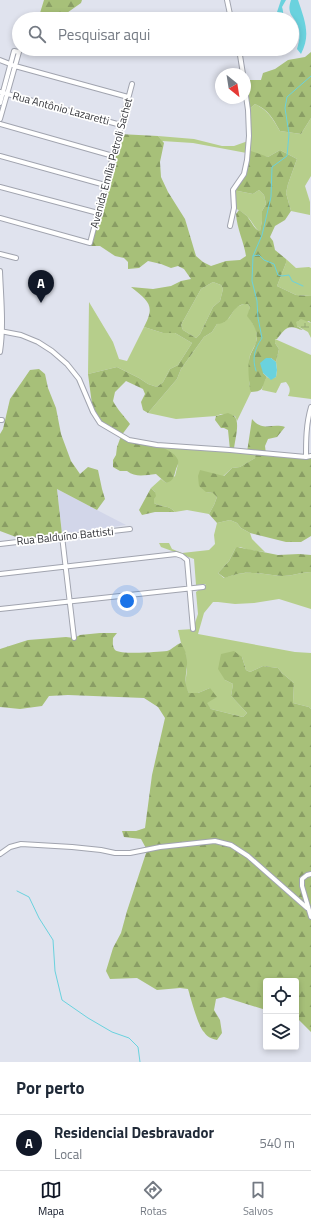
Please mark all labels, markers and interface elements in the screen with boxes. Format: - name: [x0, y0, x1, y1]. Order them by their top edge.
- search box: [12, 12, 299, 56]
- icon: search: [26, 23, 48, 45]
- text: Pesquisar aqui: [58, 23, 150, 46]
- north arrow: [215, 68, 251, 104]
- street label: Rua Antônio Lazaretti: [11, 87, 111, 129]
- street label: Avenida Emília Petroli Sachet: [86, 96, 136, 230]
- pin: A: [28, 270, 54, 303]
- street label: Rua Balduíno Battisti: [16, 523, 114, 549]
- your location: [117, 591, 137, 611]
- map controls: [263, 978, 299, 1050]
- button: locate: [263, 978, 299, 1014]
- button: layers: [263, 1014, 299, 1050]
- text: Por perto: [16, 1075, 85, 1101]
- text: Residencial Desbravador: [54, 1121, 214, 1144]
- text: A: [25, 1133, 33, 1153]
- text: 540 m: [259, 1133, 295, 1153]
- text: Local: [54, 1144, 82, 1164]
- tab: Mapa: [38, 1179, 64, 1219]
- tab: Rotas: [140, 1179, 167, 1219]
- tab: Salvos: [243, 1179, 273, 1219]

